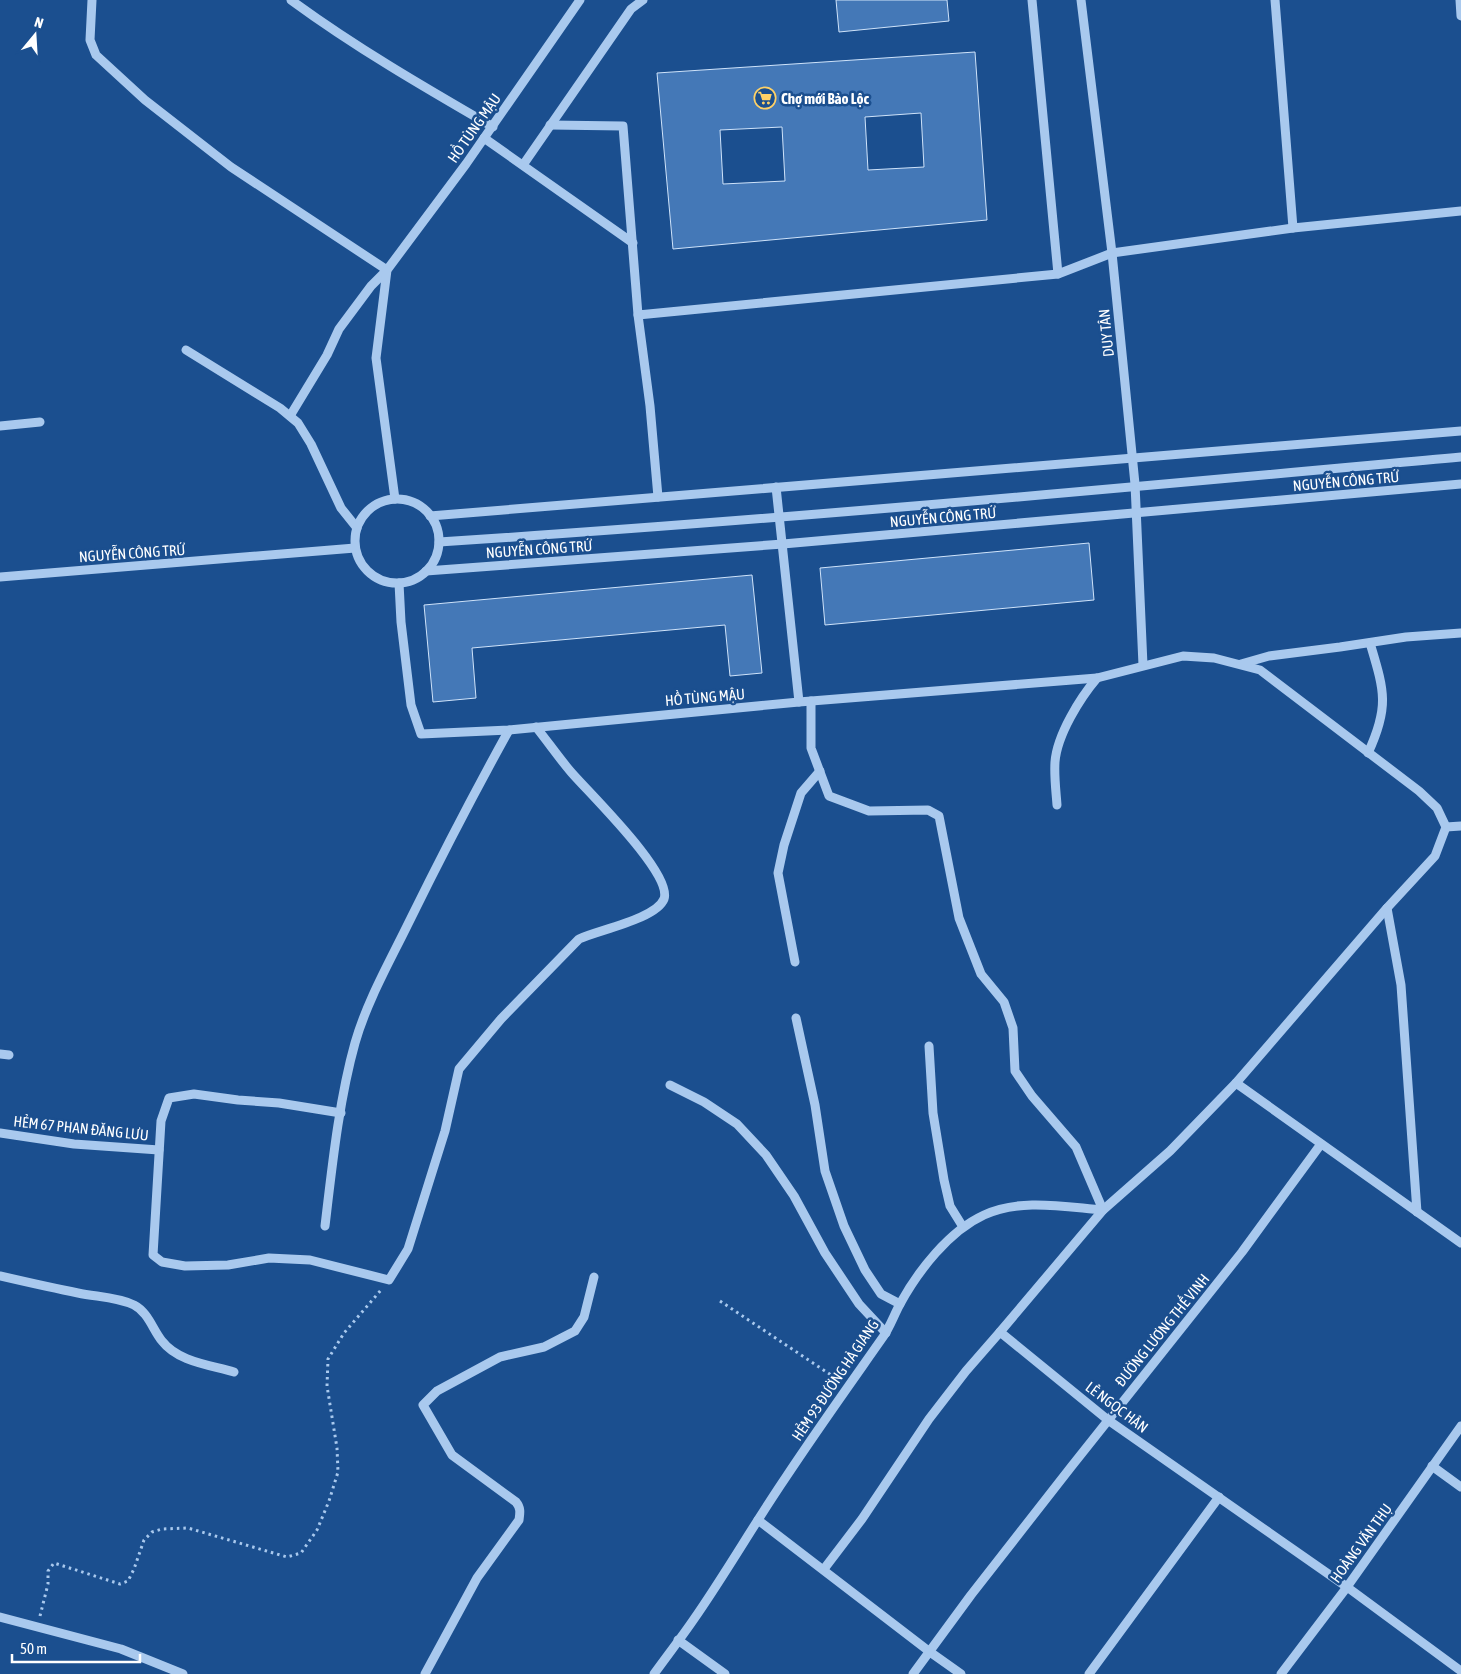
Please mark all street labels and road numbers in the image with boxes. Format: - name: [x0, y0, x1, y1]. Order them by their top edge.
- street label: HỒ TÙNG MẬU: [443, 90, 504, 166]
- street label: DUY TÂN: [1095, 308, 1117, 358]
- street label: NGUYỄN CÔNG TRỨ: [1292, 467, 1400, 494]
- street label: NGUYỄN CÔNG TRỨ: [889, 503, 997, 530]
- street label: NGUYỄN CÔNG TRỨ: [485, 536, 593, 561]
- street label: NGUYỄN CÔNG TRỨ: [78, 540, 186, 565]
- street label: HỒ TÙNG MẬU: [664, 684, 746, 709]
- street label: HẺM 67 PHAN ĐĂNG LƯU: [13, 1112, 149, 1144]
- street label: ĐƯỜNG LƯƠNG THẾ VINH: [1111, 1270, 1213, 1390]
- street label: HẺM 93 ĐƯỜNG HÀ GIANG: [788, 1316, 882, 1444]
- street label: LÊ NGỌC HÂN: [1083, 1378, 1151, 1436]
- street label: HOÀNG VĂN THỤ: [1327, 1500, 1395, 1586]

